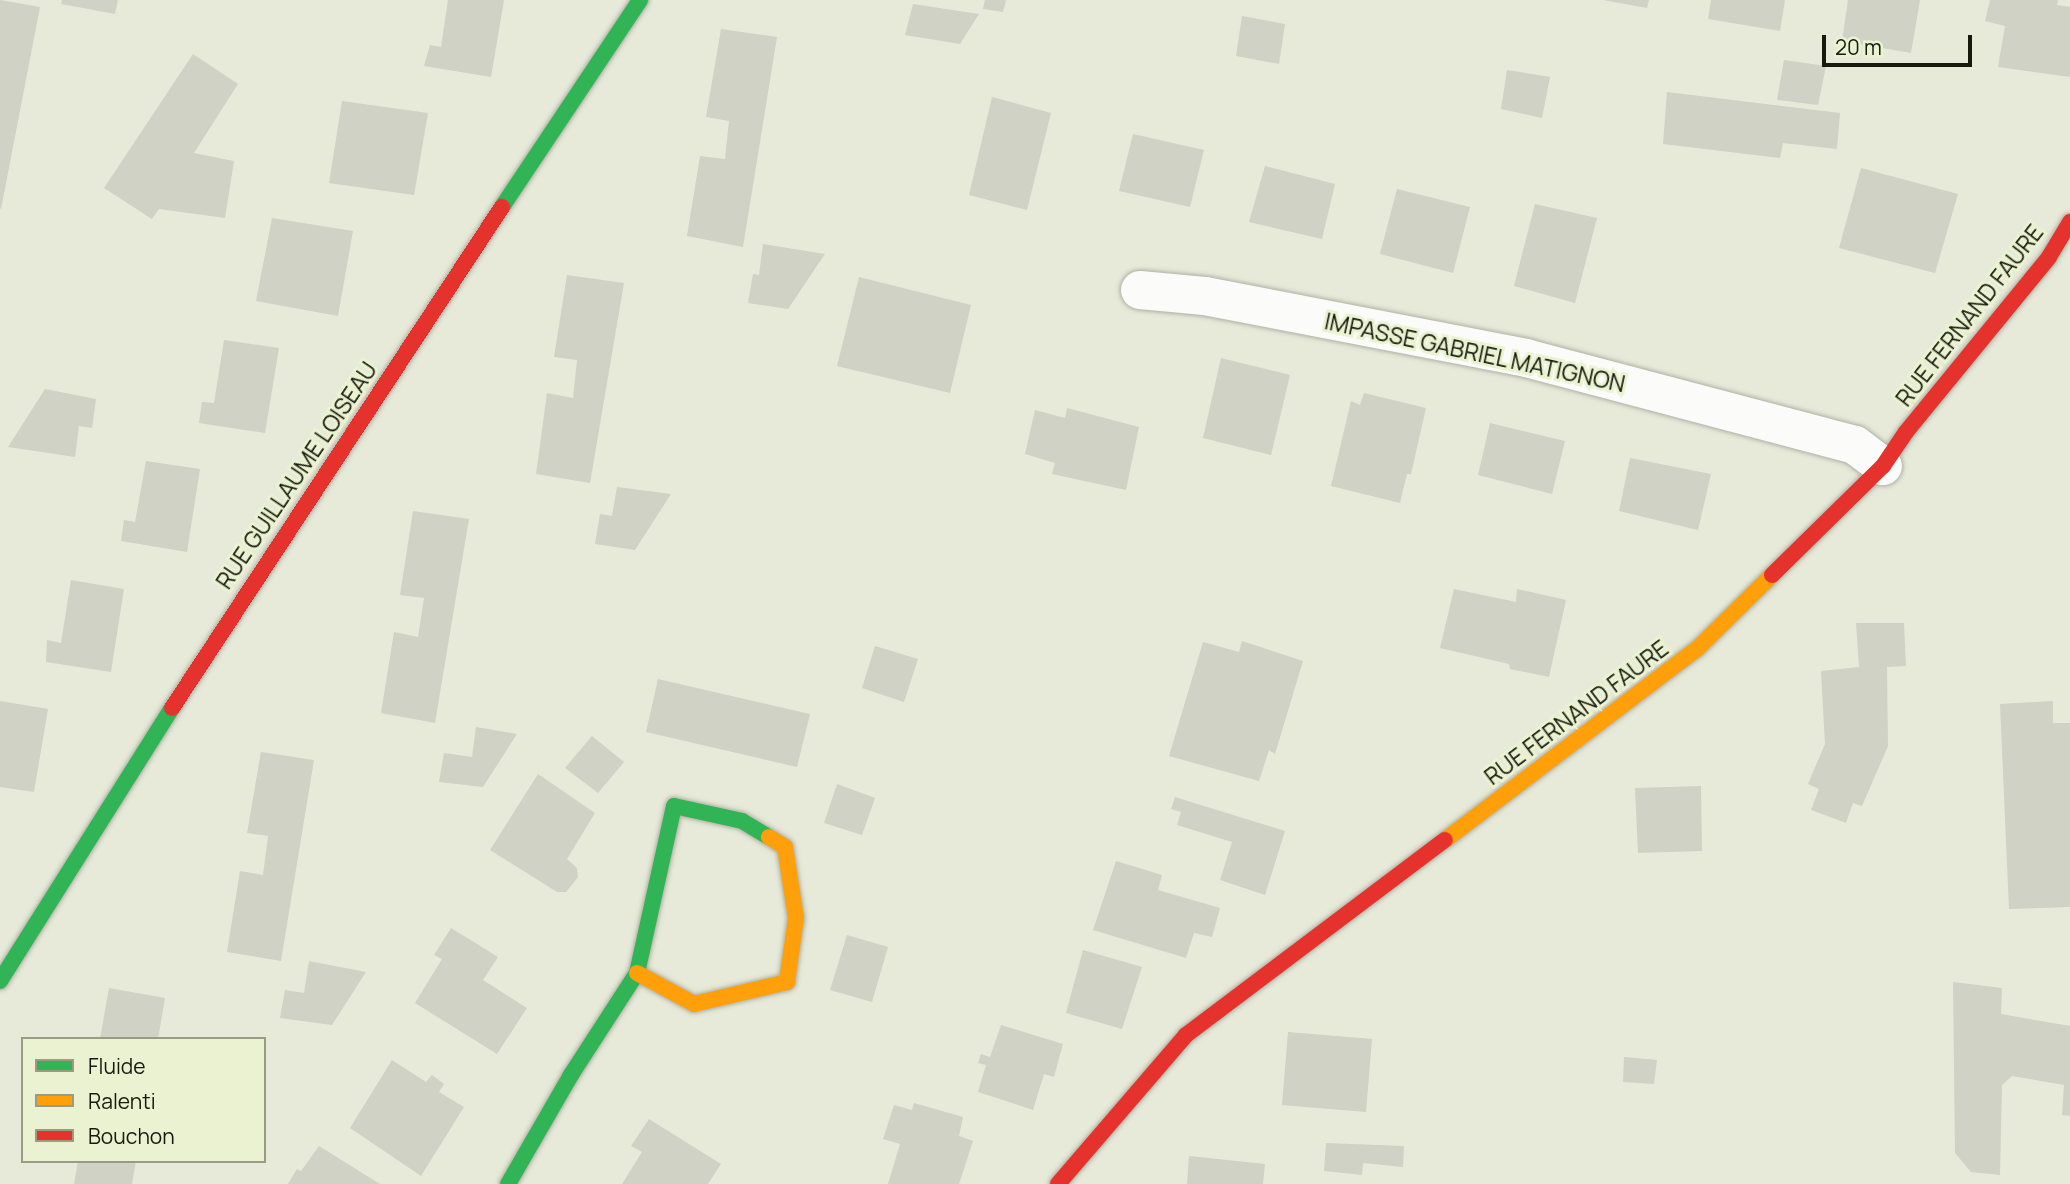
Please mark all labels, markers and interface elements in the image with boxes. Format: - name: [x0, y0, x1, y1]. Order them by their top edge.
- scale bar: [1825, 21, 1976, 65]
- text: 20 m: [1835, 33, 1882, 61]
- street label: RUE FERNAND FAURE: [1890, 219, 2048, 411]
- street label: IMPASSE GABRIEL MATIGNON: [1322, 307, 1628, 397]
- street label: RUE GUILLAUME LOISEAU: [210, 356, 382, 594]
- street label: RUE FERNAND FAURE: [1479, 634, 1673, 790]
- legend: [21, 1037, 266, 1163]
- text: Fluide: [88, 1052, 146, 1080]
- text: Ralenti: [88, 1087, 156, 1115]
- text: Bouchon: [88, 1122, 175, 1150]

